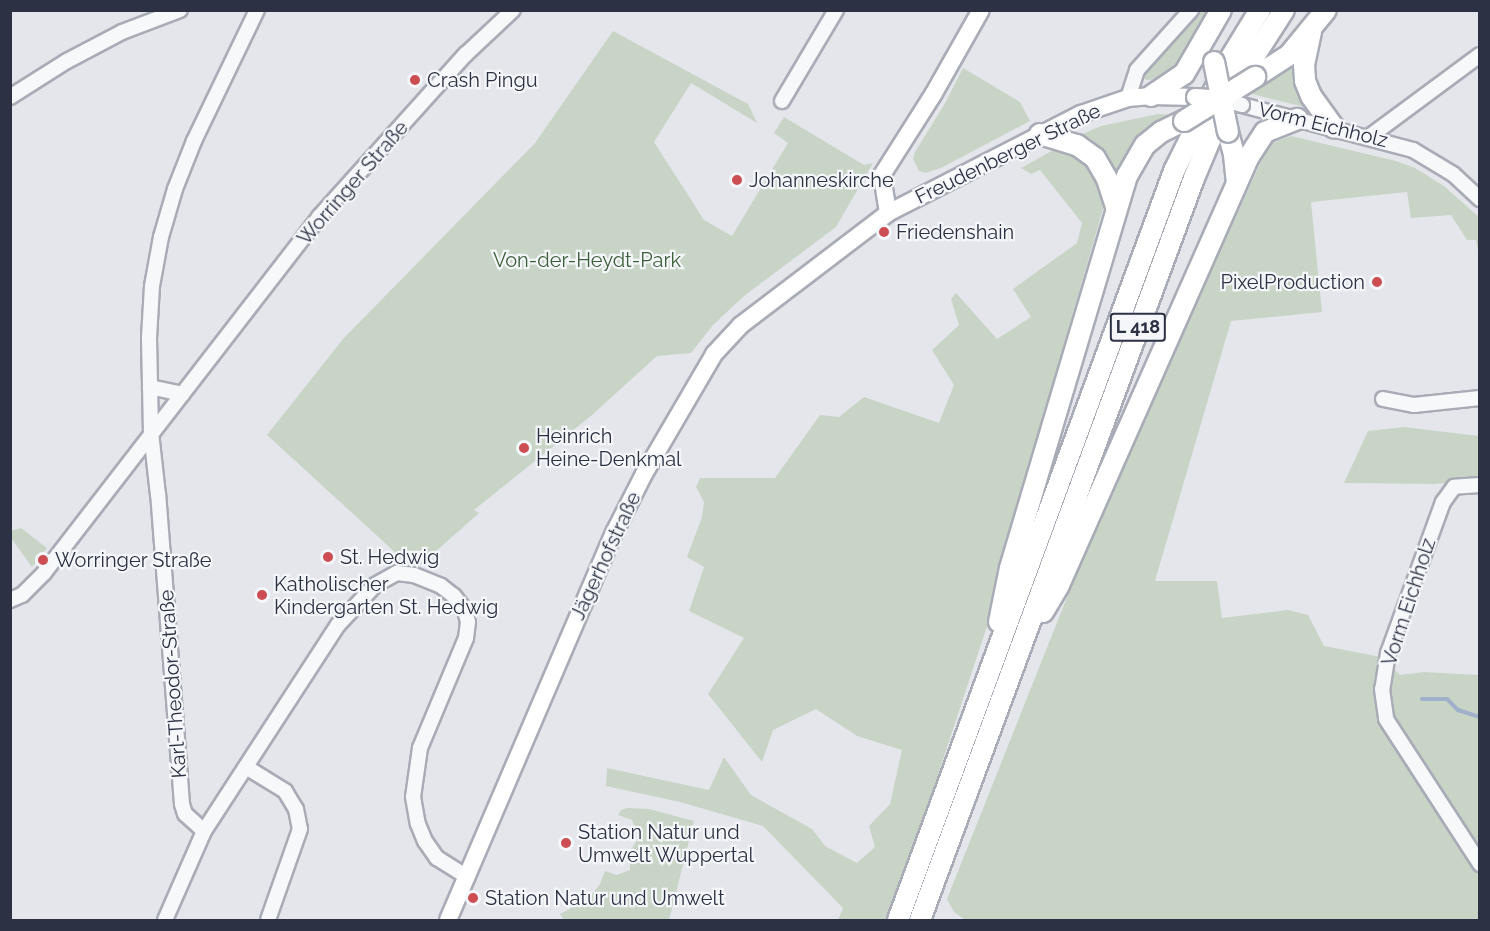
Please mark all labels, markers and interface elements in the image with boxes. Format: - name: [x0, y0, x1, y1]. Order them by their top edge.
- place label: Crash Pingu: [427, 68, 538, 92]
- marker: Crash Pingu: [408, 73, 422, 87]
- street label: Vorm Eichholz: [1256, 97, 1390, 153]
- street label: Freudenberger Straße: [911, 99, 1105, 209]
- street label: Worringer Straße: [292, 116, 414, 250]
- place label: Johanneskirche: [749, 168, 894, 192]
- marker: Johanneskirche: [730, 173, 744, 187]
- place label: Friedenshain: [896, 220, 1014, 244]
- marker: Friedenshain: [877, 225, 891, 239]
- park label: Von-der-Heydt-Park: [493, 248, 681, 272]
- place label: PixelProduction: [1220, 270, 1365, 294]
- marker: PixelProduction: [1370, 275, 1384, 289]
- road number: L 418: [1110, 312, 1166, 342]
- place label: Heinrich Heine-Denkmal: [536, 424, 682, 471]
- marker: Heinrich Heine-Denkmal: [517, 441, 531, 455]
- street label: Jägerhofstraße: [566, 488, 646, 624]
- street label: Vorm Eichholz: [1377, 535, 1441, 669]
- place label: St. Hedwig: [340, 545, 439, 569]
- place label: Worringer Straße: [55, 548, 212, 572]
- marker: St. Hedwig: [321, 550, 335, 564]
- marker: Worringer Straße: [36, 553, 50, 567]
- place label: Katholischer Kindergarten St. Hedwig: [274, 572, 498, 619]
- marker: Katholischer Kindergarten St. Hedwig: [255, 588, 269, 602]
- street label: Karl-Theodor-Straße: [154, 589, 192, 779]
- place label: Station Natur und Umwelt Wuppertal: [578, 820, 755, 867]
- marker: Station Natur und Umwelt Wuppertal: [559, 836, 573, 850]
- place label: Station Natur und Umwelt: [485, 886, 725, 910]
- marker: Station Natur und Umwelt: [466, 891, 480, 905]

